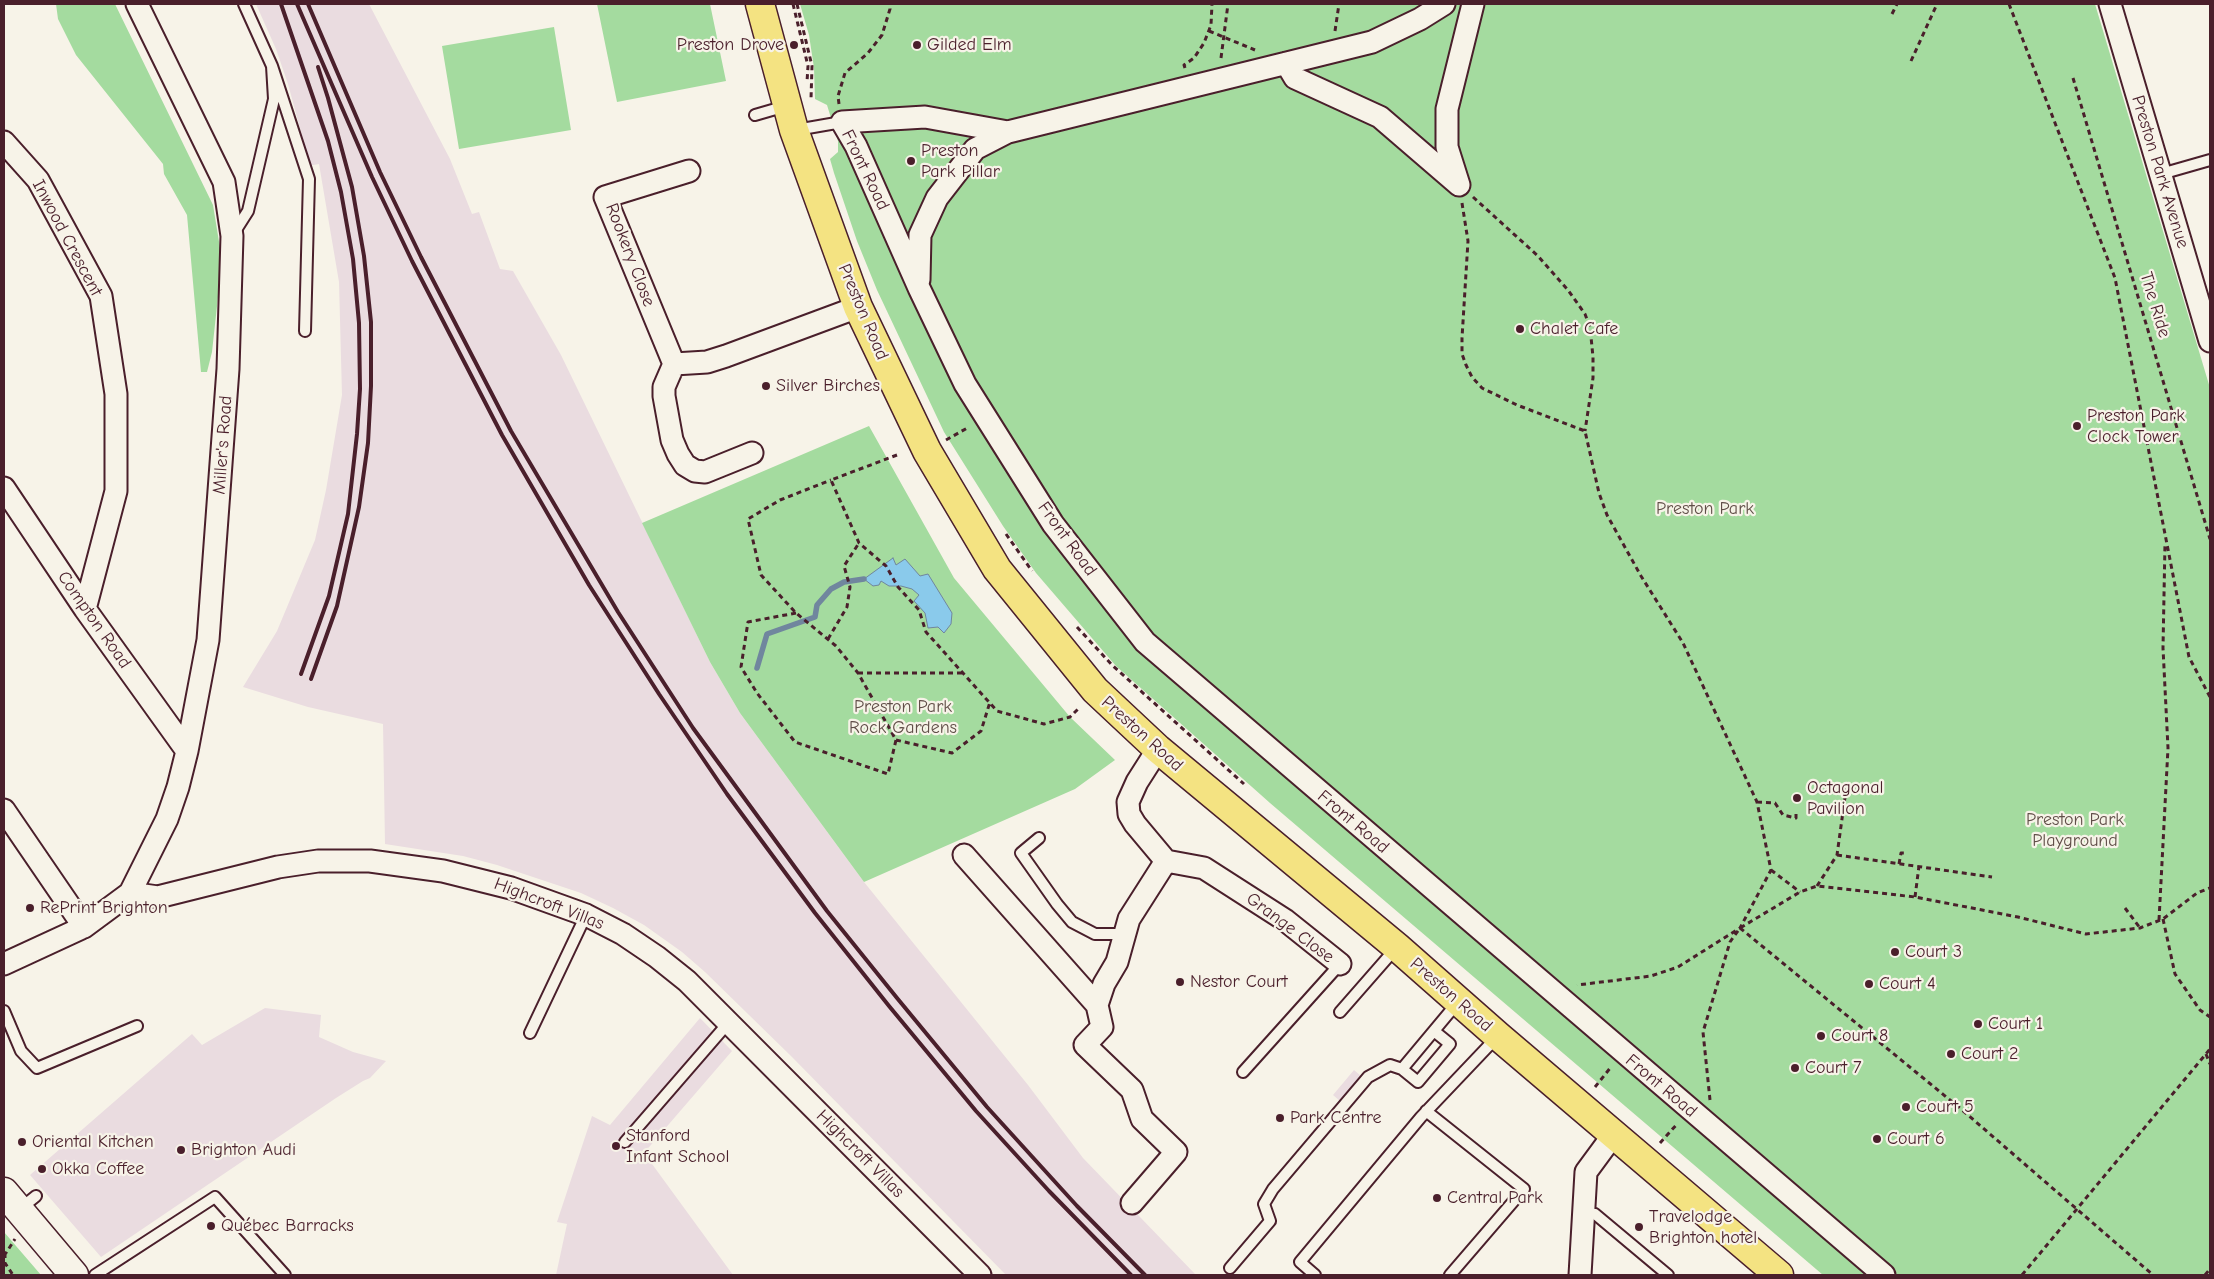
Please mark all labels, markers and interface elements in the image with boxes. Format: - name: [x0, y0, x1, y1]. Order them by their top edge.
- place label: Preston Drove: [677, 34, 784, 56]
- place label: Gilded Elm: [927, 34, 1012, 56]
- marker: Preston Drove: [788, 39, 800, 51]
- marker: Gilded Elm: [911, 39, 923, 51]
- street label: Preston Park Avenue: [2126, 93, 2194, 251]
- street label: Front Road: [836, 126, 894, 214]
- place label: Preston Park Pillar: [921, 140, 1000, 182]
- marker: Preston Park Pillar: [905, 155, 917, 167]
- street label: Inwood Crescent: [27, 176, 107, 300]
- street label: Rookery Close: [600, 200, 660, 310]
- street label: Preston Road: [833, 261, 893, 363]
- street label: The Ride: [2135, 270, 2175, 340]
- place label: Chalet Cafe: [1530, 318, 1618, 340]
- marker: Chalet Cafe: [1514, 323, 1526, 335]
- place label: Silver Birches: [776, 375, 880, 397]
- marker: Silver Birches: [760, 380, 772, 392]
- street label: Miller's Road: [209, 395, 237, 495]
- place label: Preston Park Clock Tower: [2087, 405, 2185, 448]
- marker: Preston Park Clock Tower: [2071, 420, 2083, 432]
- street label: Front Road: [1033, 498, 1101, 580]
- park label: Preston Park: [1656, 498, 1754, 520]
- street label: Compton Road: [53, 567, 135, 673]
- street label: Preston Road: [1097, 692, 1187, 776]
- park label: Preston Park Rock Gardens: [849, 696, 957, 739]
- place label: Octagonal Pavilion: [1807, 777, 1883, 820]
- street label: Front Road: [1313, 786, 1393, 858]
- marker: Octagonal Pavilion: [1791, 792, 1803, 804]
- park label: Preston Park Playground: [2026, 809, 2124, 852]
- street label: Highcroft Villas: [491, 873, 607, 935]
- street label: Grange Close: [1242, 888, 1338, 968]
- place label: RePrint Brighton: [40, 897, 168, 919]
- marker: RePrint Brighton: [24, 902, 36, 914]
- place label: Court 3: [1905, 941, 1962, 963]
- marker: Court 3: [1889, 946, 1901, 958]
- street label: Preston Road: [1405, 953, 1497, 1037]
- place label: Nestor Court: [1190, 971, 1288, 993]
- place label: Court 4: [1879, 973, 1936, 995]
- marker: Nestor Court: [1174, 976, 1186, 988]
- marker: Court 4: [1863, 978, 1875, 990]
- place label: Court 1: [1988, 1013, 2043, 1035]
- marker: Court 1: [1972, 1018, 1984, 1030]
- place label: Court 8: [1831, 1025, 1888, 1047]
- marker: Court 8: [1815, 1030, 1827, 1042]
- place label: Court 2: [1961, 1043, 2018, 1065]
- marker: Court 2: [1945, 1048, 1957, 1060]
- street label: Front Road: [1621, 1050, 1701, 1122]
- place label: Court 7: [1805, 1057, 1862, 1079]
- marker: Court 7: [1789, 1062, 1801, 1074]
- place label: Court 5: [1916, 1096, 1974, 1118]
- marker: Court 5: [1900, 1101, 1912, 1113]
- street label: Highcroft Villas: [811, 1105, 909, 1203]
- place label: Park Centre: [1290, 1107, 1381, 1129]
- marker: Park Centre: [1274, 1112, 1286, 1124]
- place label: Stanford Infant School: [626, 1125, 729, 1168]
- place label: Court 6: [1887, 1128, 1945, 1150]
- place label: Oriental Kitchen: [32, 1131, 154, 1153]
- marker: Court 6: [1871, 1133, 1883, 1145]
- marker: Oriental Kitchen: [16, 1136, 28, 1148]
- place label: Brighton Audi: [191, 1139, 296, 1161]
- marker: Stanford Infant School: [610, 1140, 622, 1152]
- marker: Brighton Audi: [175, 1144, 187, 1156]
- place label: Okka Coffee: [52, 1158, 144, 1180]
- marker: Okka Coffee: [36, 1163, 48, 1175]
- place label: Central Park: [1447, 1187, 1543, 1209]
- marker: Central Park: [1431, 1192, 1443, 1204]
- place label: Travelodge Brighton hotel: [1649, 1206, 1757, 1248]
- place label: Québec Barracks: [221, 1215, 354, 1237]
- marker: Québec Barracks: [205, 1220, 217, 1232]
- marker: Travelodge Brighton hotel: [1633, 1221, 1645, 1233]

